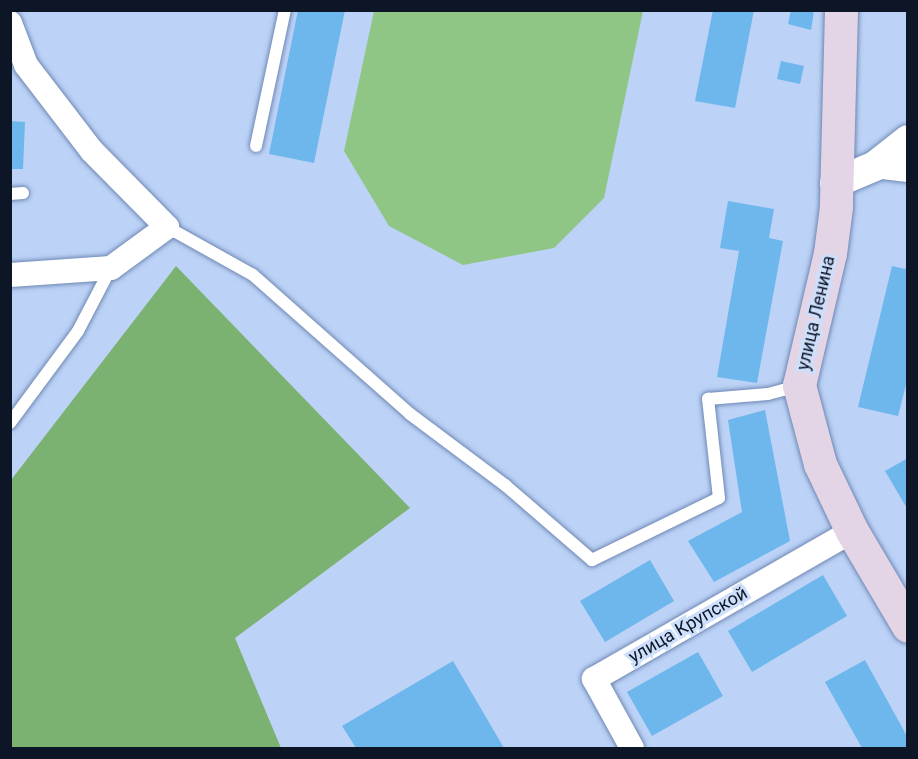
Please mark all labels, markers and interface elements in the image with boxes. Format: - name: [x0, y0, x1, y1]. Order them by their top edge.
- street label: улица Ленина: [792, 254, 840, 372]
- street label: улица Крупской: [625, 582, 751, 668]

